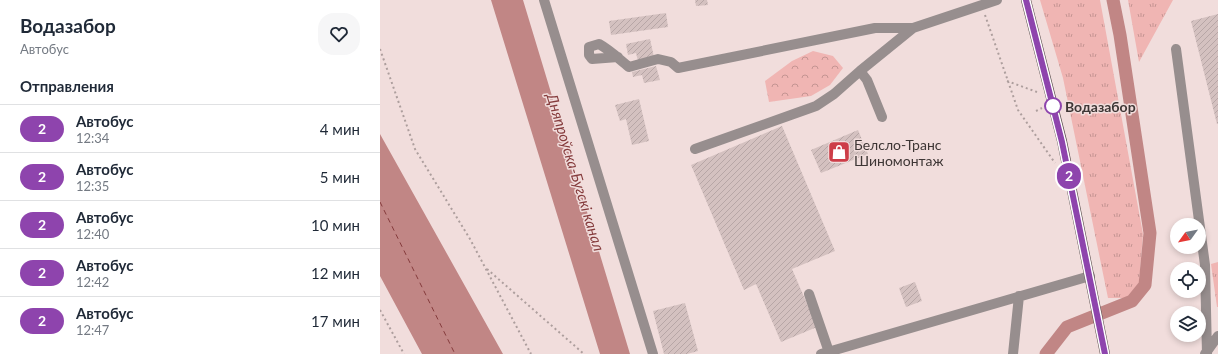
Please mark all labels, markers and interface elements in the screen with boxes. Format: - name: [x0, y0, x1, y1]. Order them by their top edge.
- button: heart: [318, 13, 360, 55]
- text: Водазабор: [20, 14, 116, 37]
- text: Автобус: [20, 41, 69, 57]
- text: Отправления: [20, 77, 114, 95]
- water label: Дняпроўска-Бугскі канал: [543, 90, 609, 253]
- marker: Водазабор: [1044, 97, 1062, 115]
- place label: Водазабор: [1065, 98, 1136, 115]
- text: Автобус: [76, 112, 133, 130]
- text: 2: [38, 120, 46, 137]
- text: 4 мин: [320, 120, 360, 138]
- text: 12:34: [76, 130, 109, 146]
- place label: Белсло-Транс Шиномонтаж: [854, 136, 944, 169]
- shop icon: Белсло-Транс Шиномонтаж: [826, 139, 852, 165]
- text: Автобус: [76, 160, 133, 178]
- line badge: 2: [1056, 163, 1082, 189]
- text: 2: [1065, 167, 1073, 184]
- text: 2: [38, 168, 46, 185]
- text: 5 мин: [320, 168, 360, 186]
- text: 12:35: [76, 178, 109, 194]
- text: Автобус: [76, 208, 133, 226]
- text: 2: [38, 216, 46, 233]
- text: 10 мин: [311, 216, 360, 234]
- north arrow: [1170, 218, 1206, 254]
- map controls: [1170, 218, 1206, 342]
- text: 12:40: [76, 226, 109, 242]
- text: Автобус: [76, 256, 133, 274]
- button: locate: [1170, 262, 1206, 298]
- text: 2: [38, 264, 46, 281]
- text: 12 мин: [311, 264, 360, 282]
- text: 12:42: [76, 274, 109, 290]
- text: Автобус: [76, 304, 133, 322]
- button: layers: [1170, 306, 1206, 342]
- text: 2: [38, 312, 46, 329]
- text: 17 мин: [311, 312, 360, 330]
- text: 12:47: [76, 322, 109, 338]

